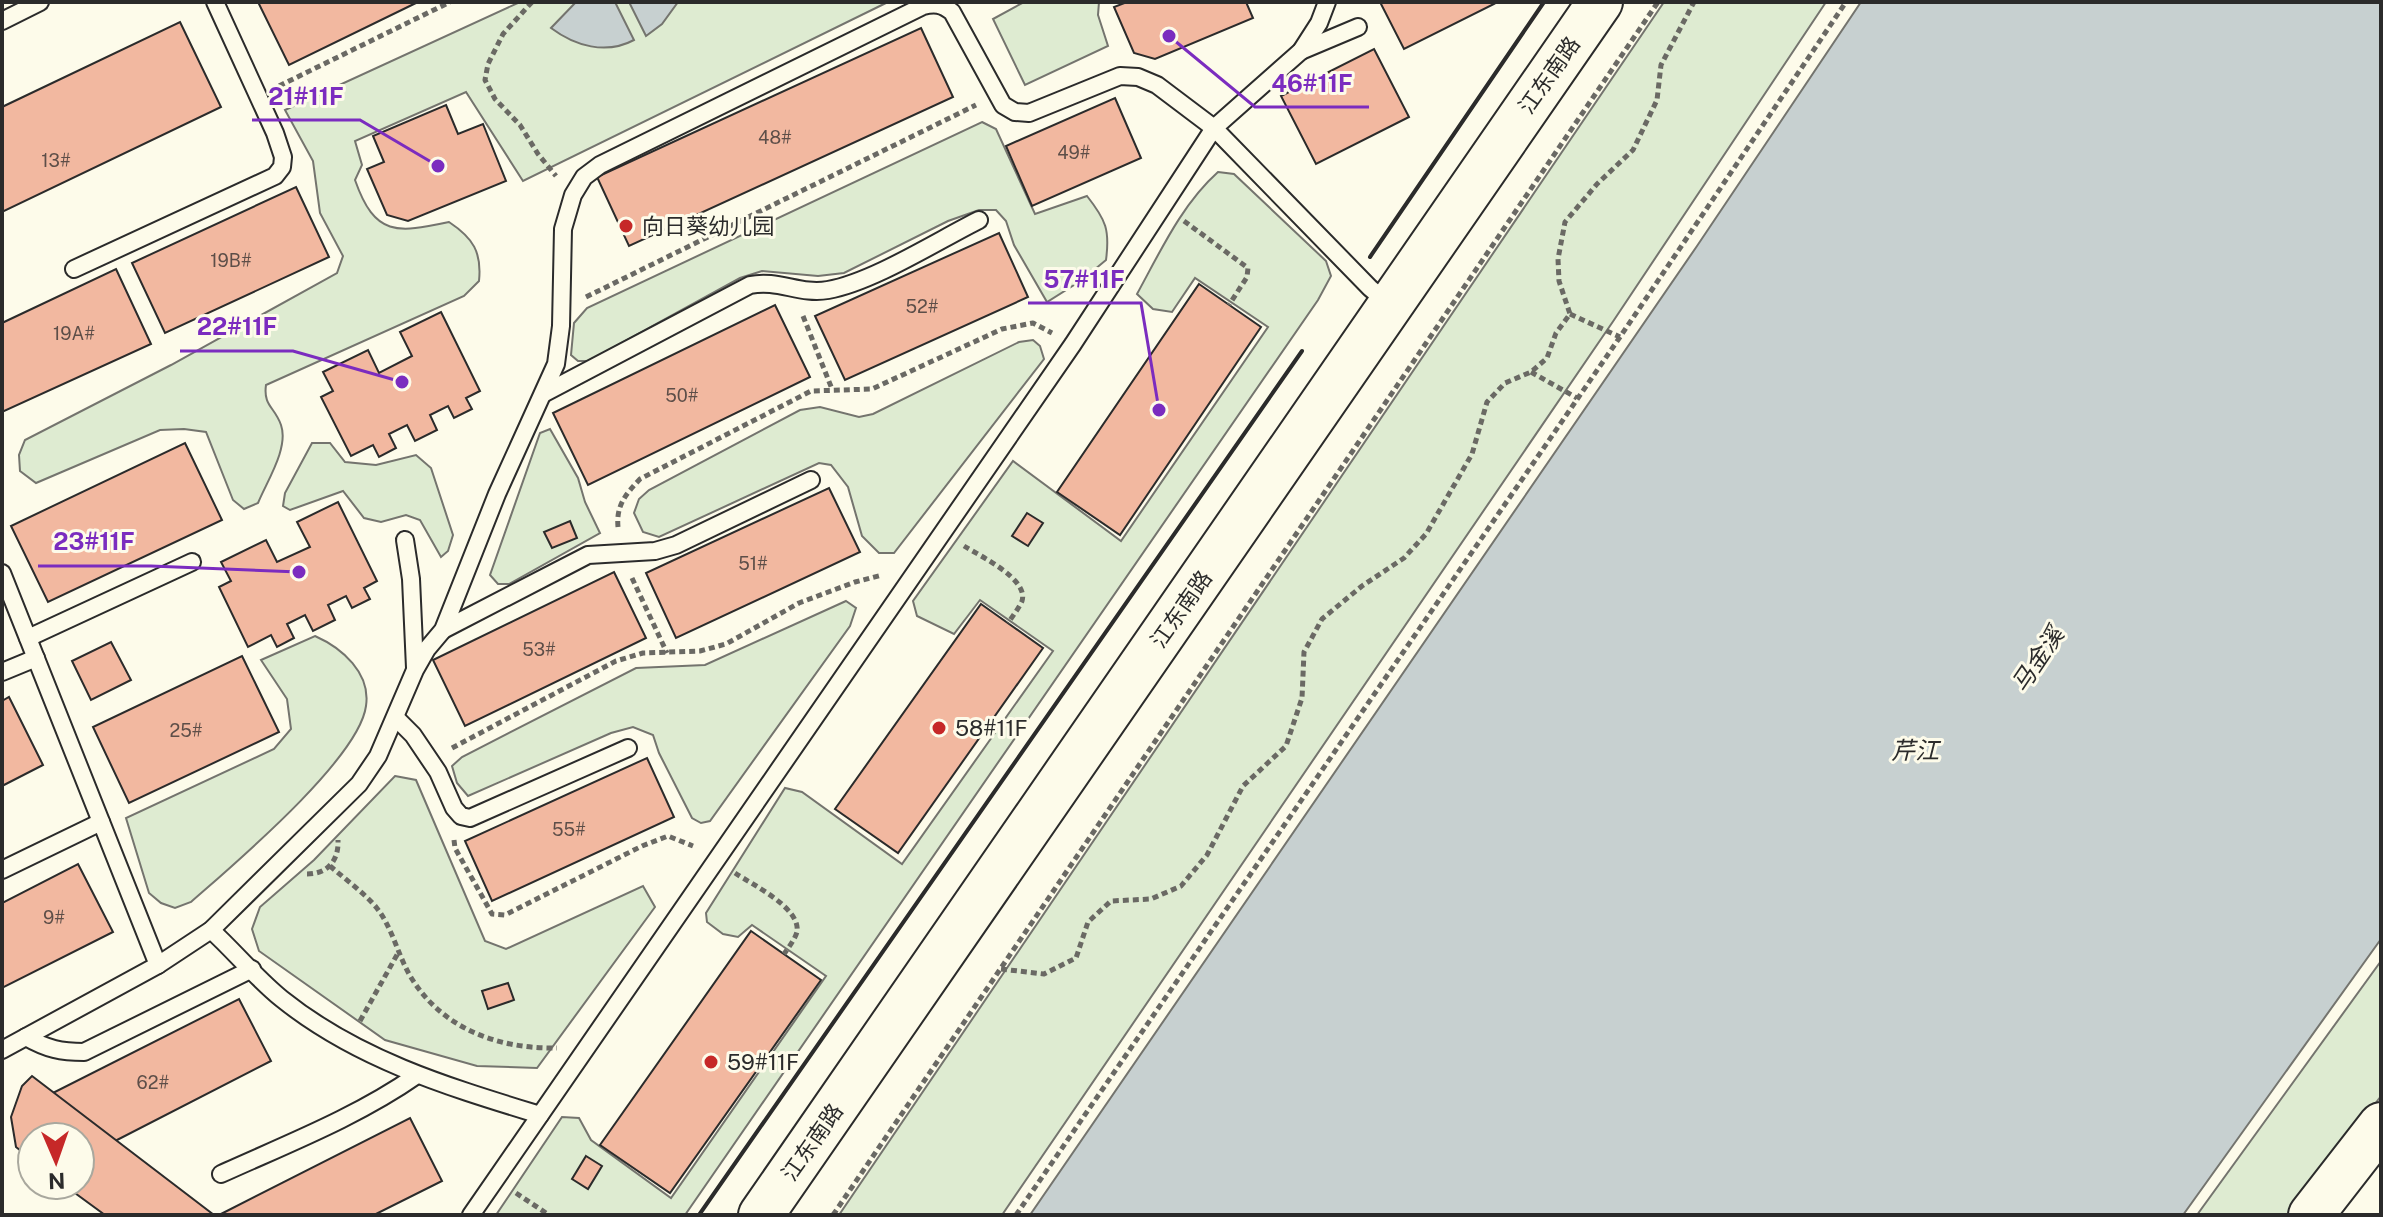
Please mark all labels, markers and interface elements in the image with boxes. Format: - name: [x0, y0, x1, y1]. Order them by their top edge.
- street label: 江东南路: [1513, 31, 1585, 119]
- callout: 46#11F: [1255, 59, 1369, 107]
- text: 46#11F: [1271, 69, 1353, 97]
- callout: 21#11F: [252, 72, 360, 120]
- text: 21#11F: [268, 82, 344, 110]
- house number: 48#: [758, 127, 792, 148]
- house number: 49#: [1057, 142, 1091, 163]
- house number: 13#: [41, 150, 71, 171]
- place label: 向日葵幼儿园: [642, 213, 774, 239]
- marker: 向日葵幼儿园: [617, 217, 635, 235]
- house number: 19B#: [210, 250, 252, 271]
- callout: 57#11F: [1028, 255, 1141, 303]
- text: 57#11F: [1043, 265, 1125, 293]
- house number: 52#: [905, 296, 939, 317]
- callout: 22#11F: [180, 303, 293, 351]
- text: 22#11F: [197, 312, 277, 340]
- house number: 19A#: [53, 323, 95, 344]
- house number: 50#: [665, 385, 699, 406]
- callout: 23#11F: [38, 518, 151, 566]
- text: 23#11F: [53, 527, 135, 555]
- house number: 51#: [738, 553, 768, 574]
- street label: 江东南路: [1145, 565, 1217, 653]
- water label: 马金溪: [2005, 619, 2070, 697]
- house number: 53#: [522, 639, 556, 660]
- place label: 58#11F: [955, 715, 1028, 741]
- marker: 58#11F: [930, 719, 948, 737]
- house number: 25#: [169, 720, 203, 741]
- water label: 芹江: [1891, 736, 1942, 764]
- house number: 55#: [552, 819, 586, 840]
- house number: 9#: [43, 907, 65, 928]
- place label: 59#11F: [727, 1049, 799, 1075]
- marker: 59#11F: [702, 1053, 720, 1071]
- house number: 62#: [137, 1072, 170, 1093]
- street label: 江东南路: [776, 1098, 848, 1186]
- north arrow: [16, 1121, 96, 1201]
- text: N: [48, 1168, 66, 1194]

